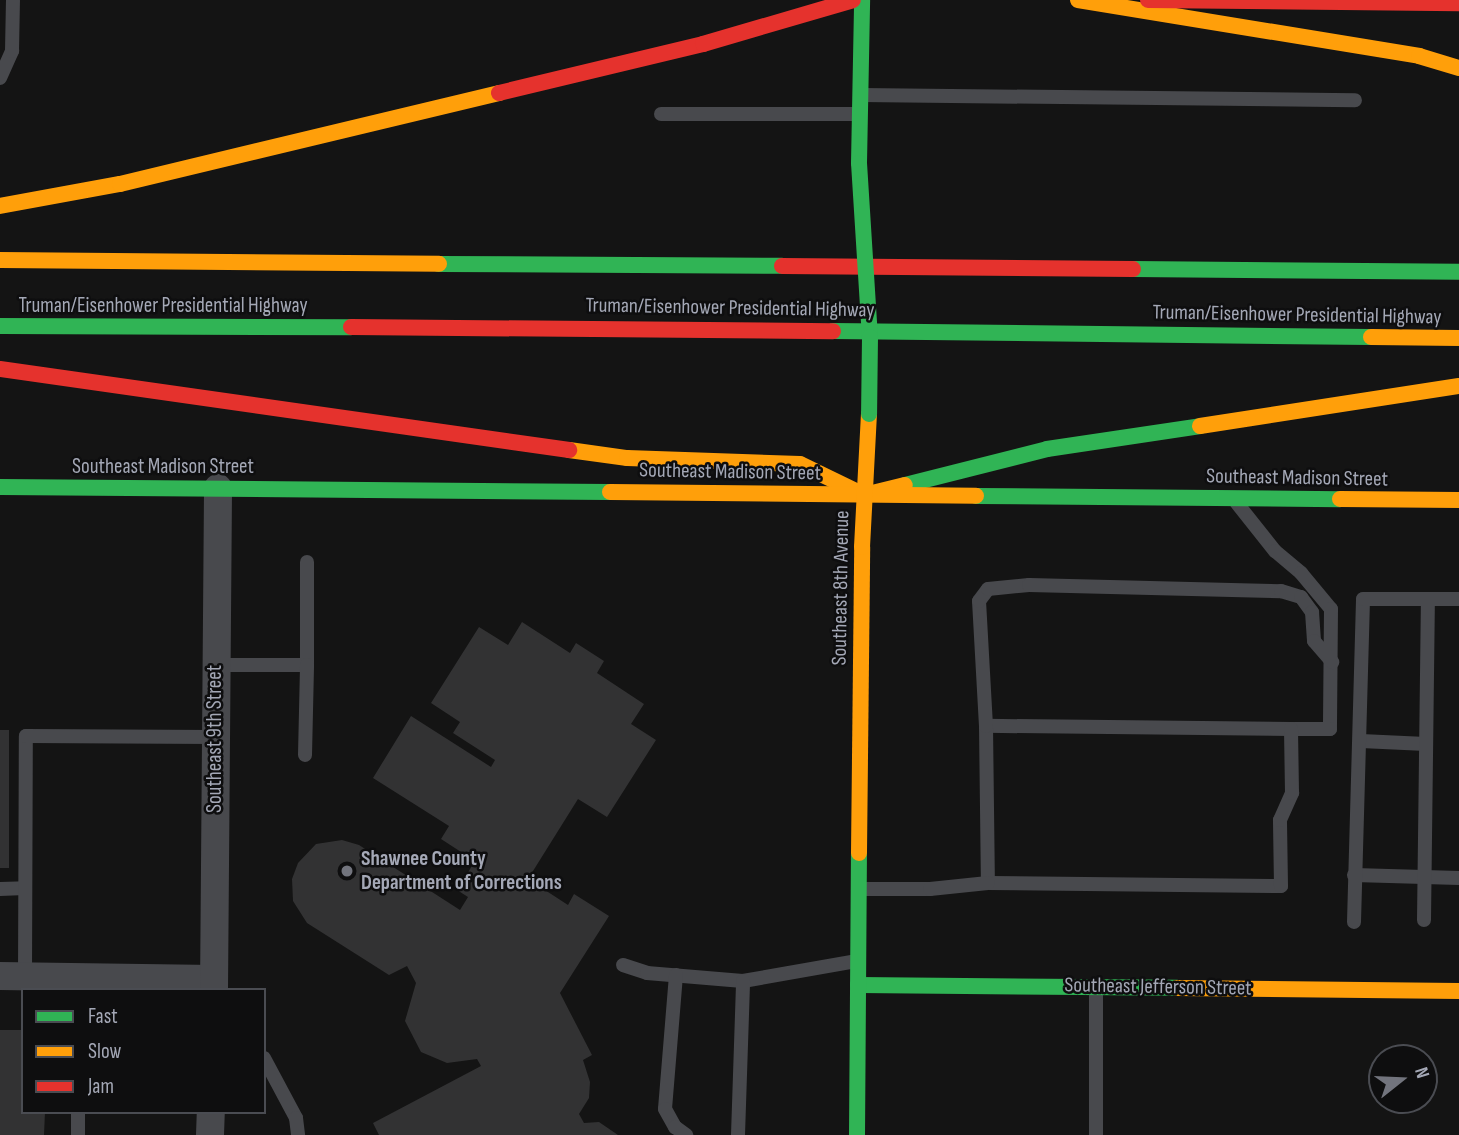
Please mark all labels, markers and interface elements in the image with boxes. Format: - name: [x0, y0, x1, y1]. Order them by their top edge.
- street label: Truman/Eisenhower Presidential Highway: [18, 293, 308, 319]
- street label: Truman/Eisenhower Presidential Highway: [585, 293, 875, 323]
- street label: Truman/Eisenhower Presidential Highway: [1152, 300, 1442, 330]
- street label: Southeast Madison Street: [72, 454, 254, 480]
- street label: Southeast Madison Street: [639, 458, 821, 486]
- street label: Southeast Madison Street: [1206, 464, 1388, 492]
- street label: Southeast 8th Avenue: [827, 510, 855, 666]
- street label: Southeast 9th Street: [202, 665, 228, 813]
- place label: Shawnee County Department of Corrections: [361, 846, 562, 896]
- marker: Shawnee County Department of Corrections: [339, 863, 355, 879]
- street label: Southeast Jefferson Street: [1064, 973, 1252, 1001]
- legend: [21, 988, 266, 1114]
- text: Fast: [88, 1004, 118, 1029]
- text: Slow: [88, 1039, 121, 1064]
- north arrow: [1368, 1044, 1438, 1114]
- text: N: [1409, 1065, 1434, 1081]
- text: Jam: [88, 1074, 114, 1099]

